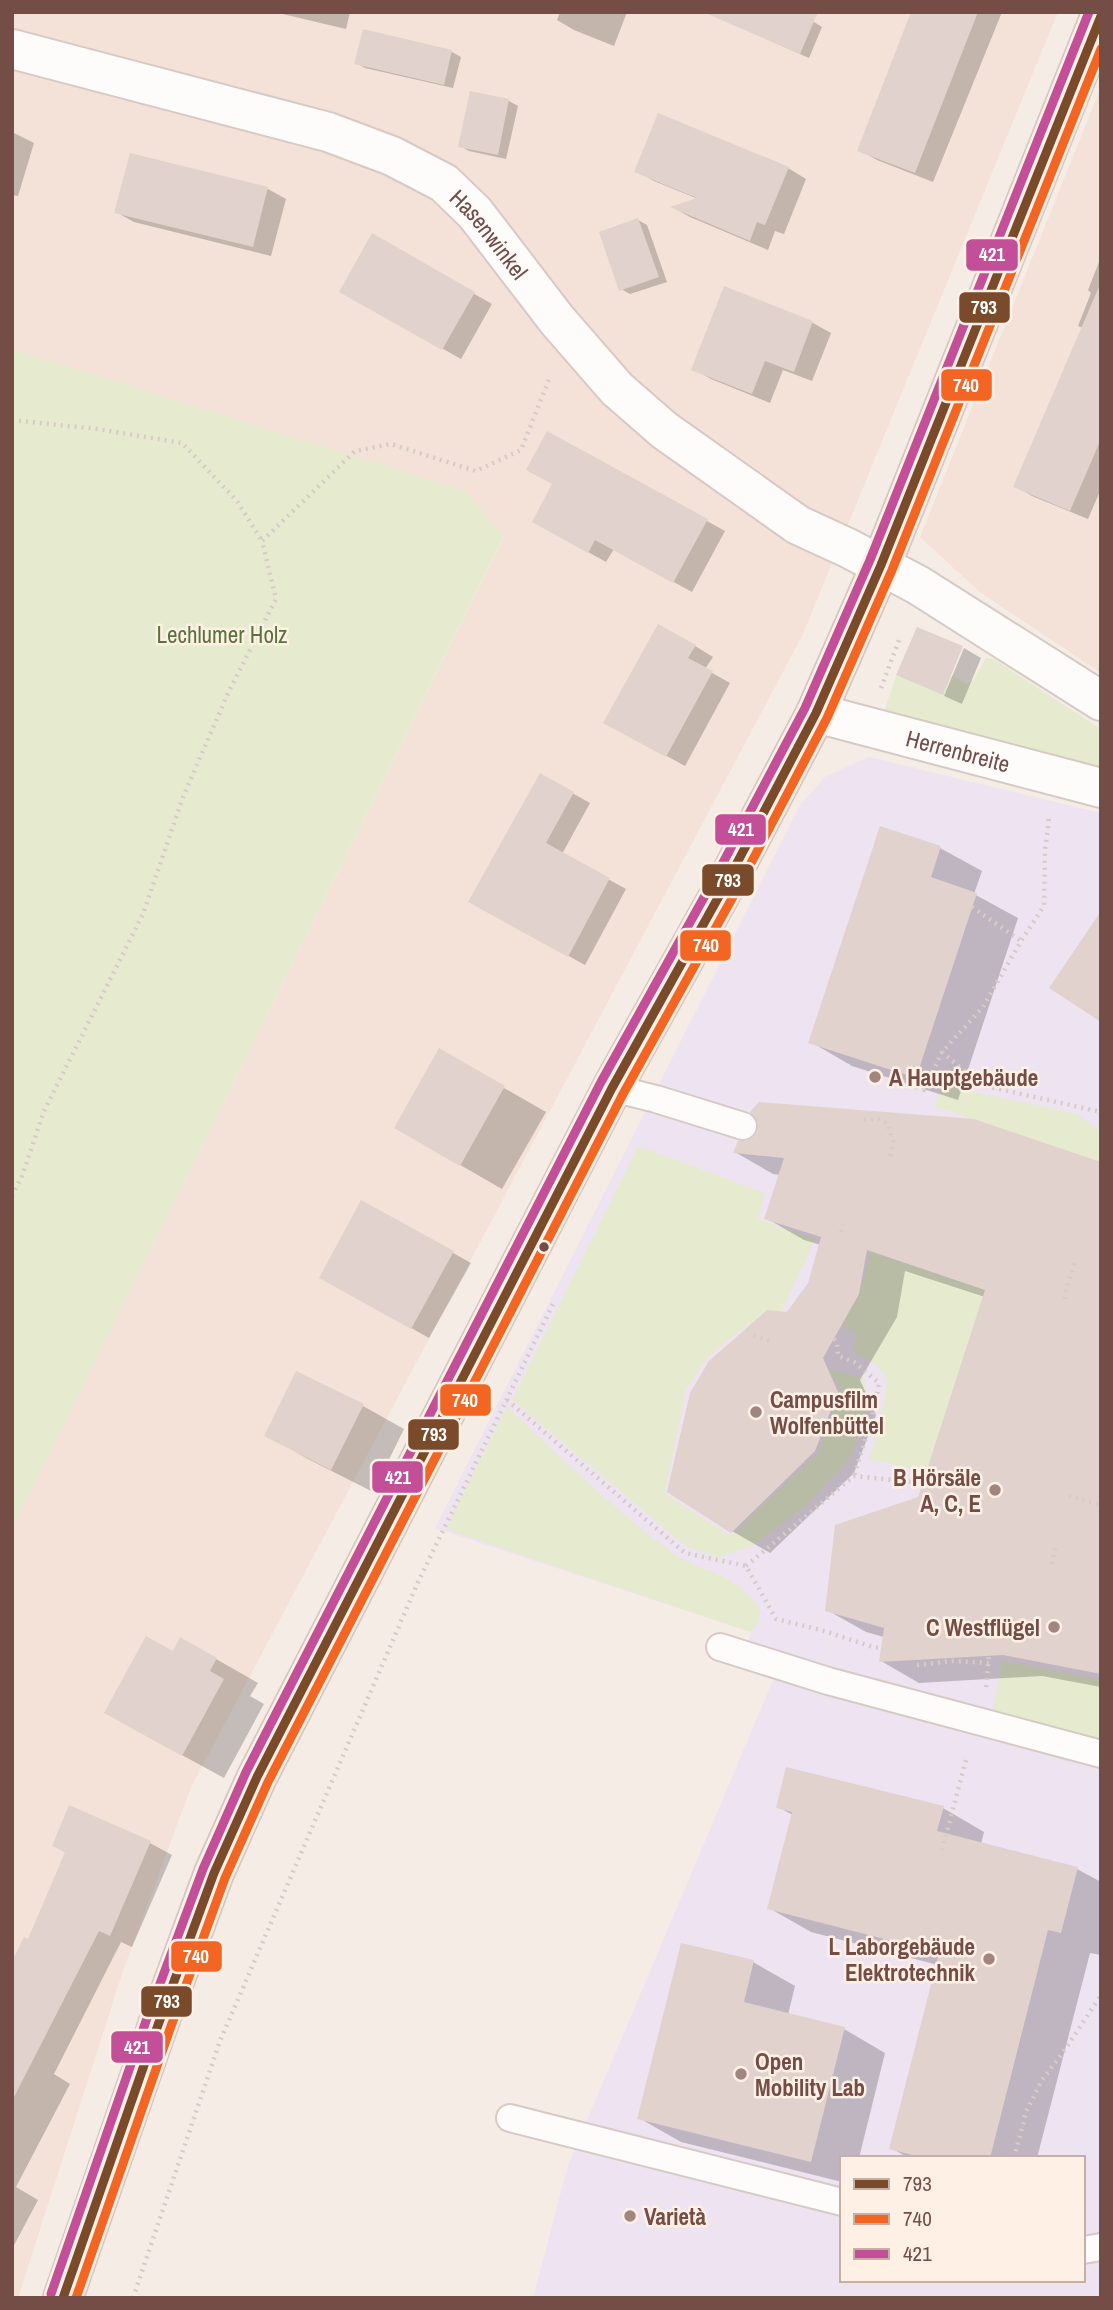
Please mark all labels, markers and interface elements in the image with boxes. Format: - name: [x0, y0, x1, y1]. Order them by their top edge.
- street label: Hasenwinkel: [444, 182, 535, 285]
- line badge: 421: [965, 238, 1019, 272]
- text: 421: [979, 241, 1005, 267]
- line badge: 793: [958, 291, 1011, 324]
- text: 793: [971, 294, 997, 320]
- line badge: 740: [940, 368, 993, 402]
- text: 740: [953, 372, 979, 398]
- park label: Lechlumer Holz: [156, 619, 288, 650]
- street label: Herrenbreite: [903, 722, 1013, 779]
- line badge: 421: [714, 813, 767, 846]
- text: 421: [728, 816, 754, 842]
- line badge: 793: [701, 863, 755, 897]
- text: 793: [715, 867, 741, 893]
- line badge: 740: [679, 929, 732, 962]
- text: 740: [693, 932, 719, 958]
- place label: A Hauptgebäude: [889, 1062, 1038, 1093]
- marker: A Hauptgebäude: [867, 1069, 883, 1085]
- unlabelled marker: [537, 1240, 551, 1254]
- line badge: 740: [439, 1383, 492, 1417]
- place label: Campusfilm Wolfenbüttel: [770, 1384, 884, 1441]
- text: 740: [452, 1387, 478, 1413]
- marker: Campusfilm Wolfenbüttel: [748, 1404, 764, 1420]
- line badge: 793: [407, 1418, 460, 1451]
- text: 793: [421, 1421, 447, 1447]
- line badge: 421: [371, 1460, 424, 1494]
- place label: B Hörsäle A, C, E: [893, 1462, 981, 1519]
- text: 421: [385, 1464, 411, 1490]
- marker: B Hörsäle A, C, E: [987, 1482, 1003, 1498]
- place label: C Westflügel: [926, 1612, 1040, 1643]
- marker: C Westflügel: [1046, 1619, 1062, 1635]
- place label: L Laborgebäude Elektrotechnik: [829, 1931, 976, 1988]
- line badge: 740: [170, 1940, 223, 1973]
- text: 740: [183, 1943, 209, 1969]
- marker: L Laborgebäude Elektrotechnik: [981, 1951, 997, 1967]
- line badge: 793: [140, 1985, 193, 2018]
- text: 793: [154, 1988, 180, 2014]
- line badge: 421: [110, 2030, 164, 2064]
- text: 421: [124, 2034, 150, 2060]
- place label: Open Mobility Lab: [755, 2046, 865, 2103]
- marker: Open Mobility Lab: [733, 2066, 749, 2082]
- legend: [840, 2156, 1085, 2282]
- text: 793: [903, 2169, 932, 2198]
- place label: Varietà: [644, 2201, 706, 2232]
- text: 740: [903, 2204, 932, 2233]
- marker: Varietà: [622, 2208, 638, 2224]
- text: 421: [903, 2239, 932, 2268]

